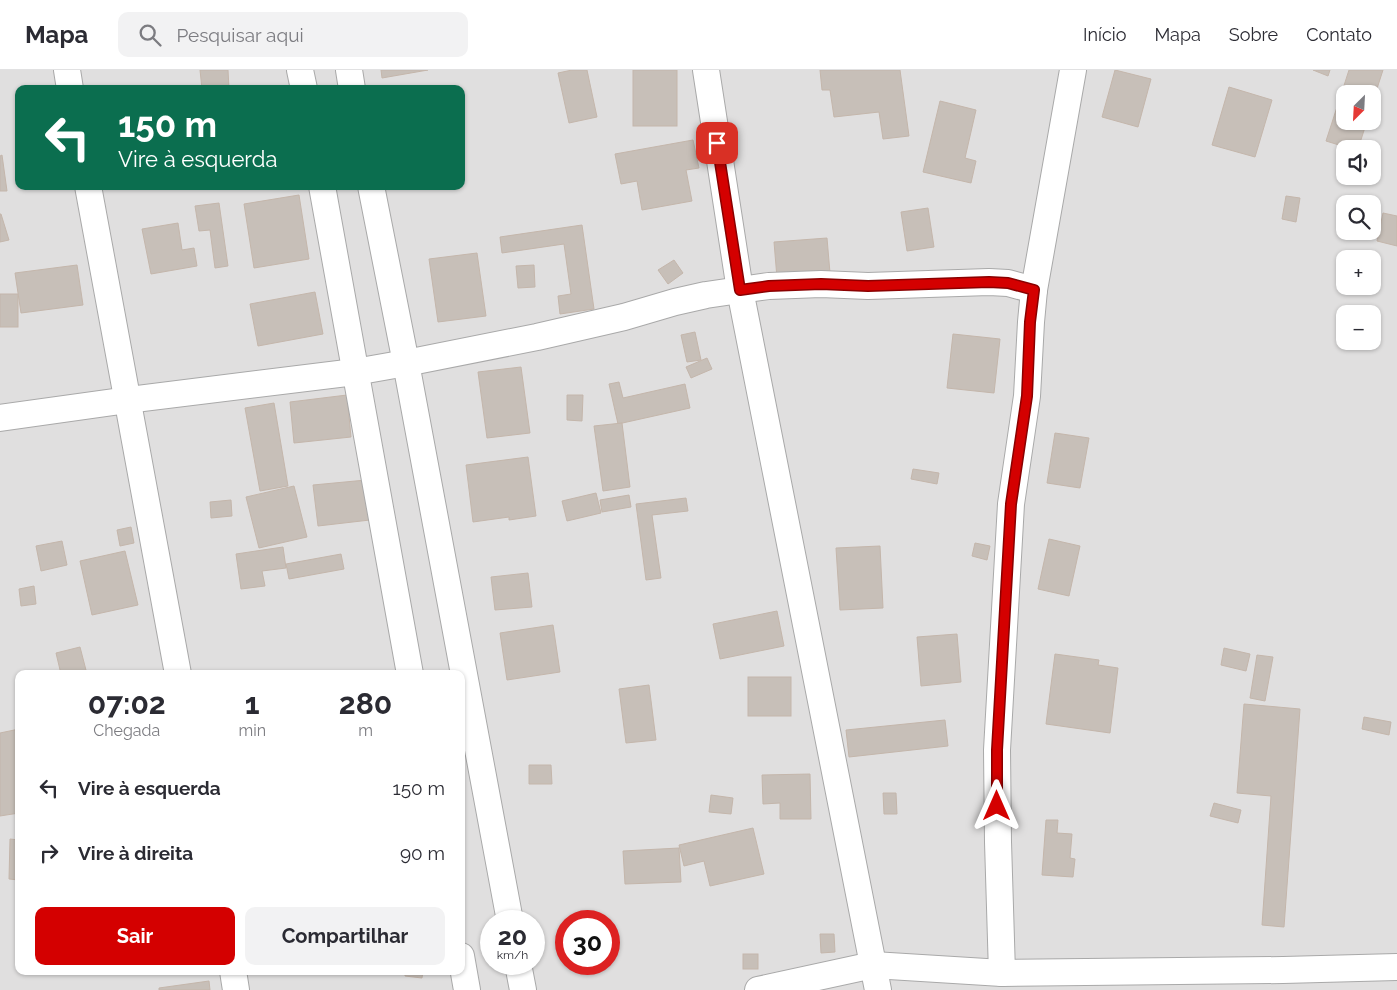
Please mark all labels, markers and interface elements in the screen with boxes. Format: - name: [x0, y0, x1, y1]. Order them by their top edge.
- search box: [118, 12, 468, 57]
- text: Mapa: [25, 20, 88, 49]
- icon: search: [136, 21, 164, 49]
- text: Pesquisar aqui: [176, 24, 304, 46]
- text: Início: [1083, 24, 1126, 45]
- text: Mapa: [1154, 24, 1201, 45]
- text: Sobre: [1229, 24, 1278, 45]
- text: Contato: [1306, 24, 1372, 45]
- north arrow: [1336, 85, 1381, 130]
- map controls: [1336, 85, 1381, 350]
- text: 150 m: [118, 104, 217, 145]
- icon: left: [35, 105, 100, 170]
- pin: [696, 122, 738, 164]
- icon: arrive: [703, 129, 731, 157]
- button: sound: [1336, 140, 1381, 185]
- text: Vire à esquerda: [118, 146, 277, 172]
- button: search: [1336, 195, 1381, 240]
- button: +: [1336, 250, 1381, 295]
- button: −: [1336, 305, 1381, 350]
- text: 07:02: [88, 686, 166, 721]
- text: 1: [245, 686, 260, 721]
- text: 280: [339, 686, 392, 721]
- text: Chegada: [93, 721, 160, 740]
- text: min: [239, 721, 266, 740]
- text: m: [358, 721, 373, 740]
- icon: left: [35, 774, 63, 802]
- text: Vire à esquerda: [78, 777, 221, 799]
- text: 150 m: [393, 777, 445, 799]
- position arrow: [970, 779, 1022, 831]
- icon: right: [35, 839, 63, 867]
- text: Vire à direita: [78, 842, 193, 864]
- text: 90 m: [400, 842, 445, 864]
- button: Sair: [35, 907, 235, 965]
- button: Compartilhar: [245, 907, 445, 965]
- speed limit sign: 30: [555, 910, 620, 975]
- text: 20: [498, 921, 527, 951]
- text: km/h: [497, 948, 528, 962]

